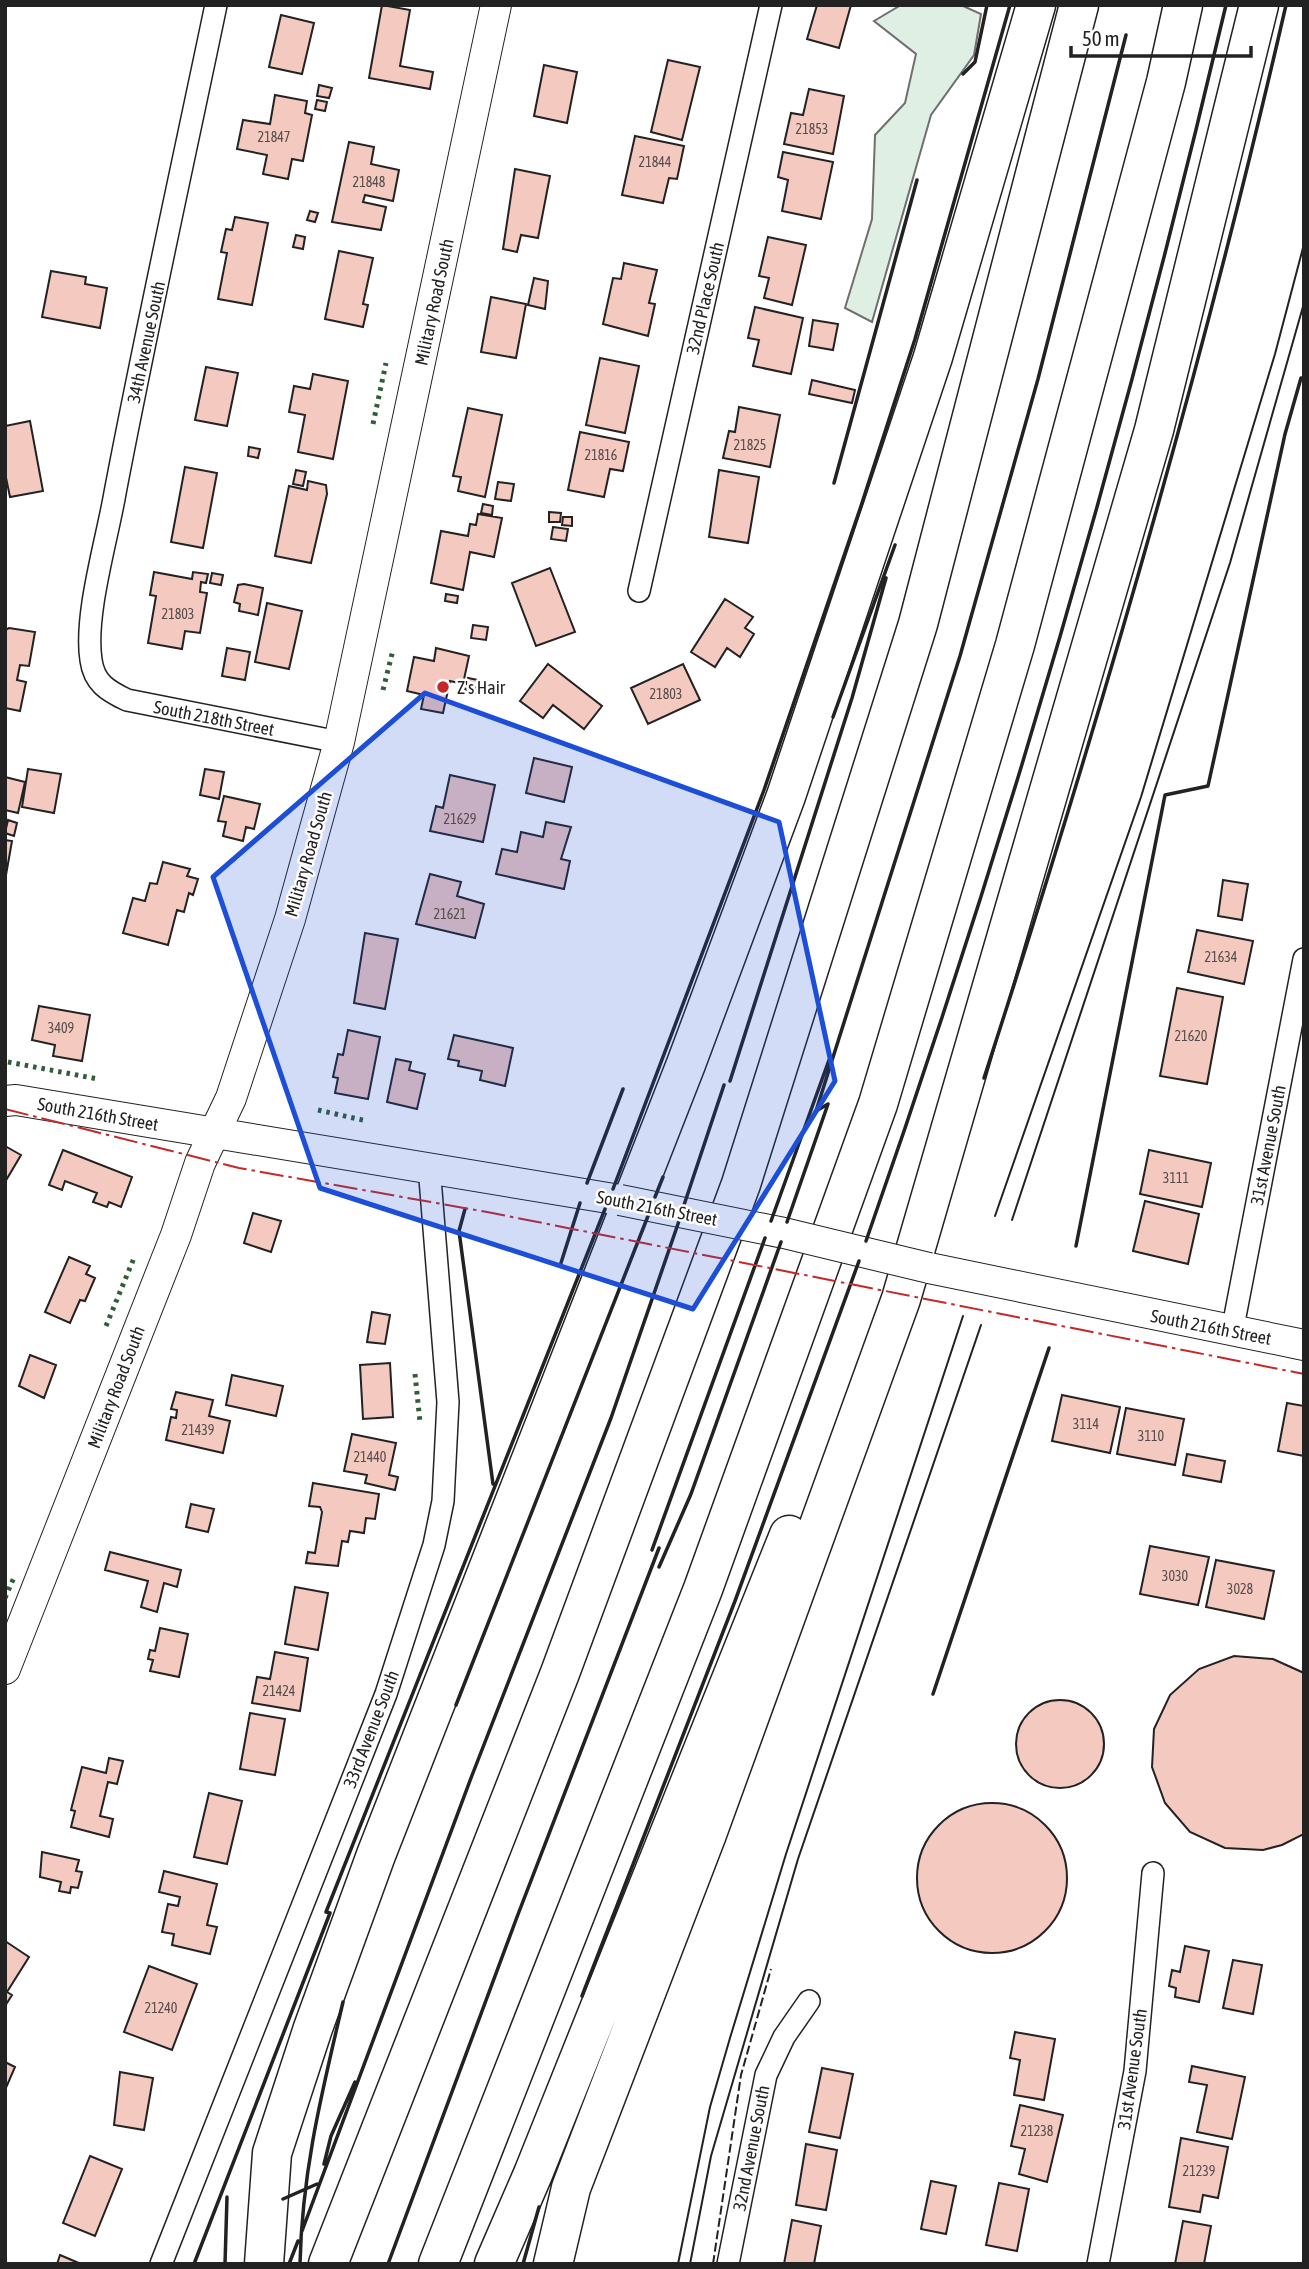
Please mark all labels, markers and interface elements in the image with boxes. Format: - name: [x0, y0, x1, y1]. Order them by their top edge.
- scale bar: [1071, 14, 1251, 58]
- text: 50 m: [1082, 26, 1120, 50]
- house number: 21853: [796, 121, 828, 137]
- house number: 21847: [258, 129, 290, 145]
- house number: 21844: [639, 154, 672, 170]
- house number: 21848: [353, 174, 386, 190]
- street label: Military Road South: [410, 237, 458, 367]
- street label: 32nd Place South: [682, 240, 728, 356]
- street label: 34th Avenue South: [123, 279, 169, 405]
- house number: 21825: [734, 437, 766, 453]
- house number: 21816: [585, 447, 618, 463]
- house number: 21803: [162, 606, 194, 622]
- place label: Z's Hair: [457, 677, 506, 698]
- marker: Z's Hair: [435, 679, 451, 695]
- house number: 21803: [650, 686, 682, 702]
- street label: South 218th Street: [152, 696, 276, 740]
- street label: Military Road South: [280, 789, 336, 919]
- house number: 21629: [444, 811, 476, 827]
- house number: 21621: [434, 906, 466, 922]
- house number: 21634: [1205, 949, 1238, 965]
- house number: 3409: [48, 1020, 74, 1036]
- house number: 21620: [1175, 1028, 1208, 1044]
- street label: 31st Avenue South: [1246, 1083, 1290, 1207]
- street label: South 216th Street: [36, 1093, 160, 1135]
- house number: 3111: [1163, 1170, 1189, 1186]
- street label: South 216th Street: [595, 1186, 719, 1230]
- street label: South 216th Street: [1149, 1305, 1273, 1349]
- street label: Military Road South: [83, 1323, 149, 1451]
- house number: 3114: [1073, 1416, 1100, 1432]
- house number: 21439: [182, 1422, 214, 1438]
- house number: 3110: [1138, 1428, 1165, 1444]
- house number: 21440: [354, 1449, 387, 1465]
- house number: 3030: [1162, 1568, 1189, 1584]
- house number: 3028: [1227, 1581, 1254, 1597]
- street label: 33rd Avenue South: [339, 1667, 403, 1791]
- house number: 21424: [263, 1683, 296, 1699]
- house number: 21240: [145, 2000, 178, 2016]
- street label: 31st Avenue South: [1113, 2007, 1151, 2131]
- street label: 32nd Avenue South: [729, 2083, 773, 2213]
- house number: 21238: [1021, 2123, 1054, 2139]
- house number: 21239: [1183, 2163, 1215, 2179]

